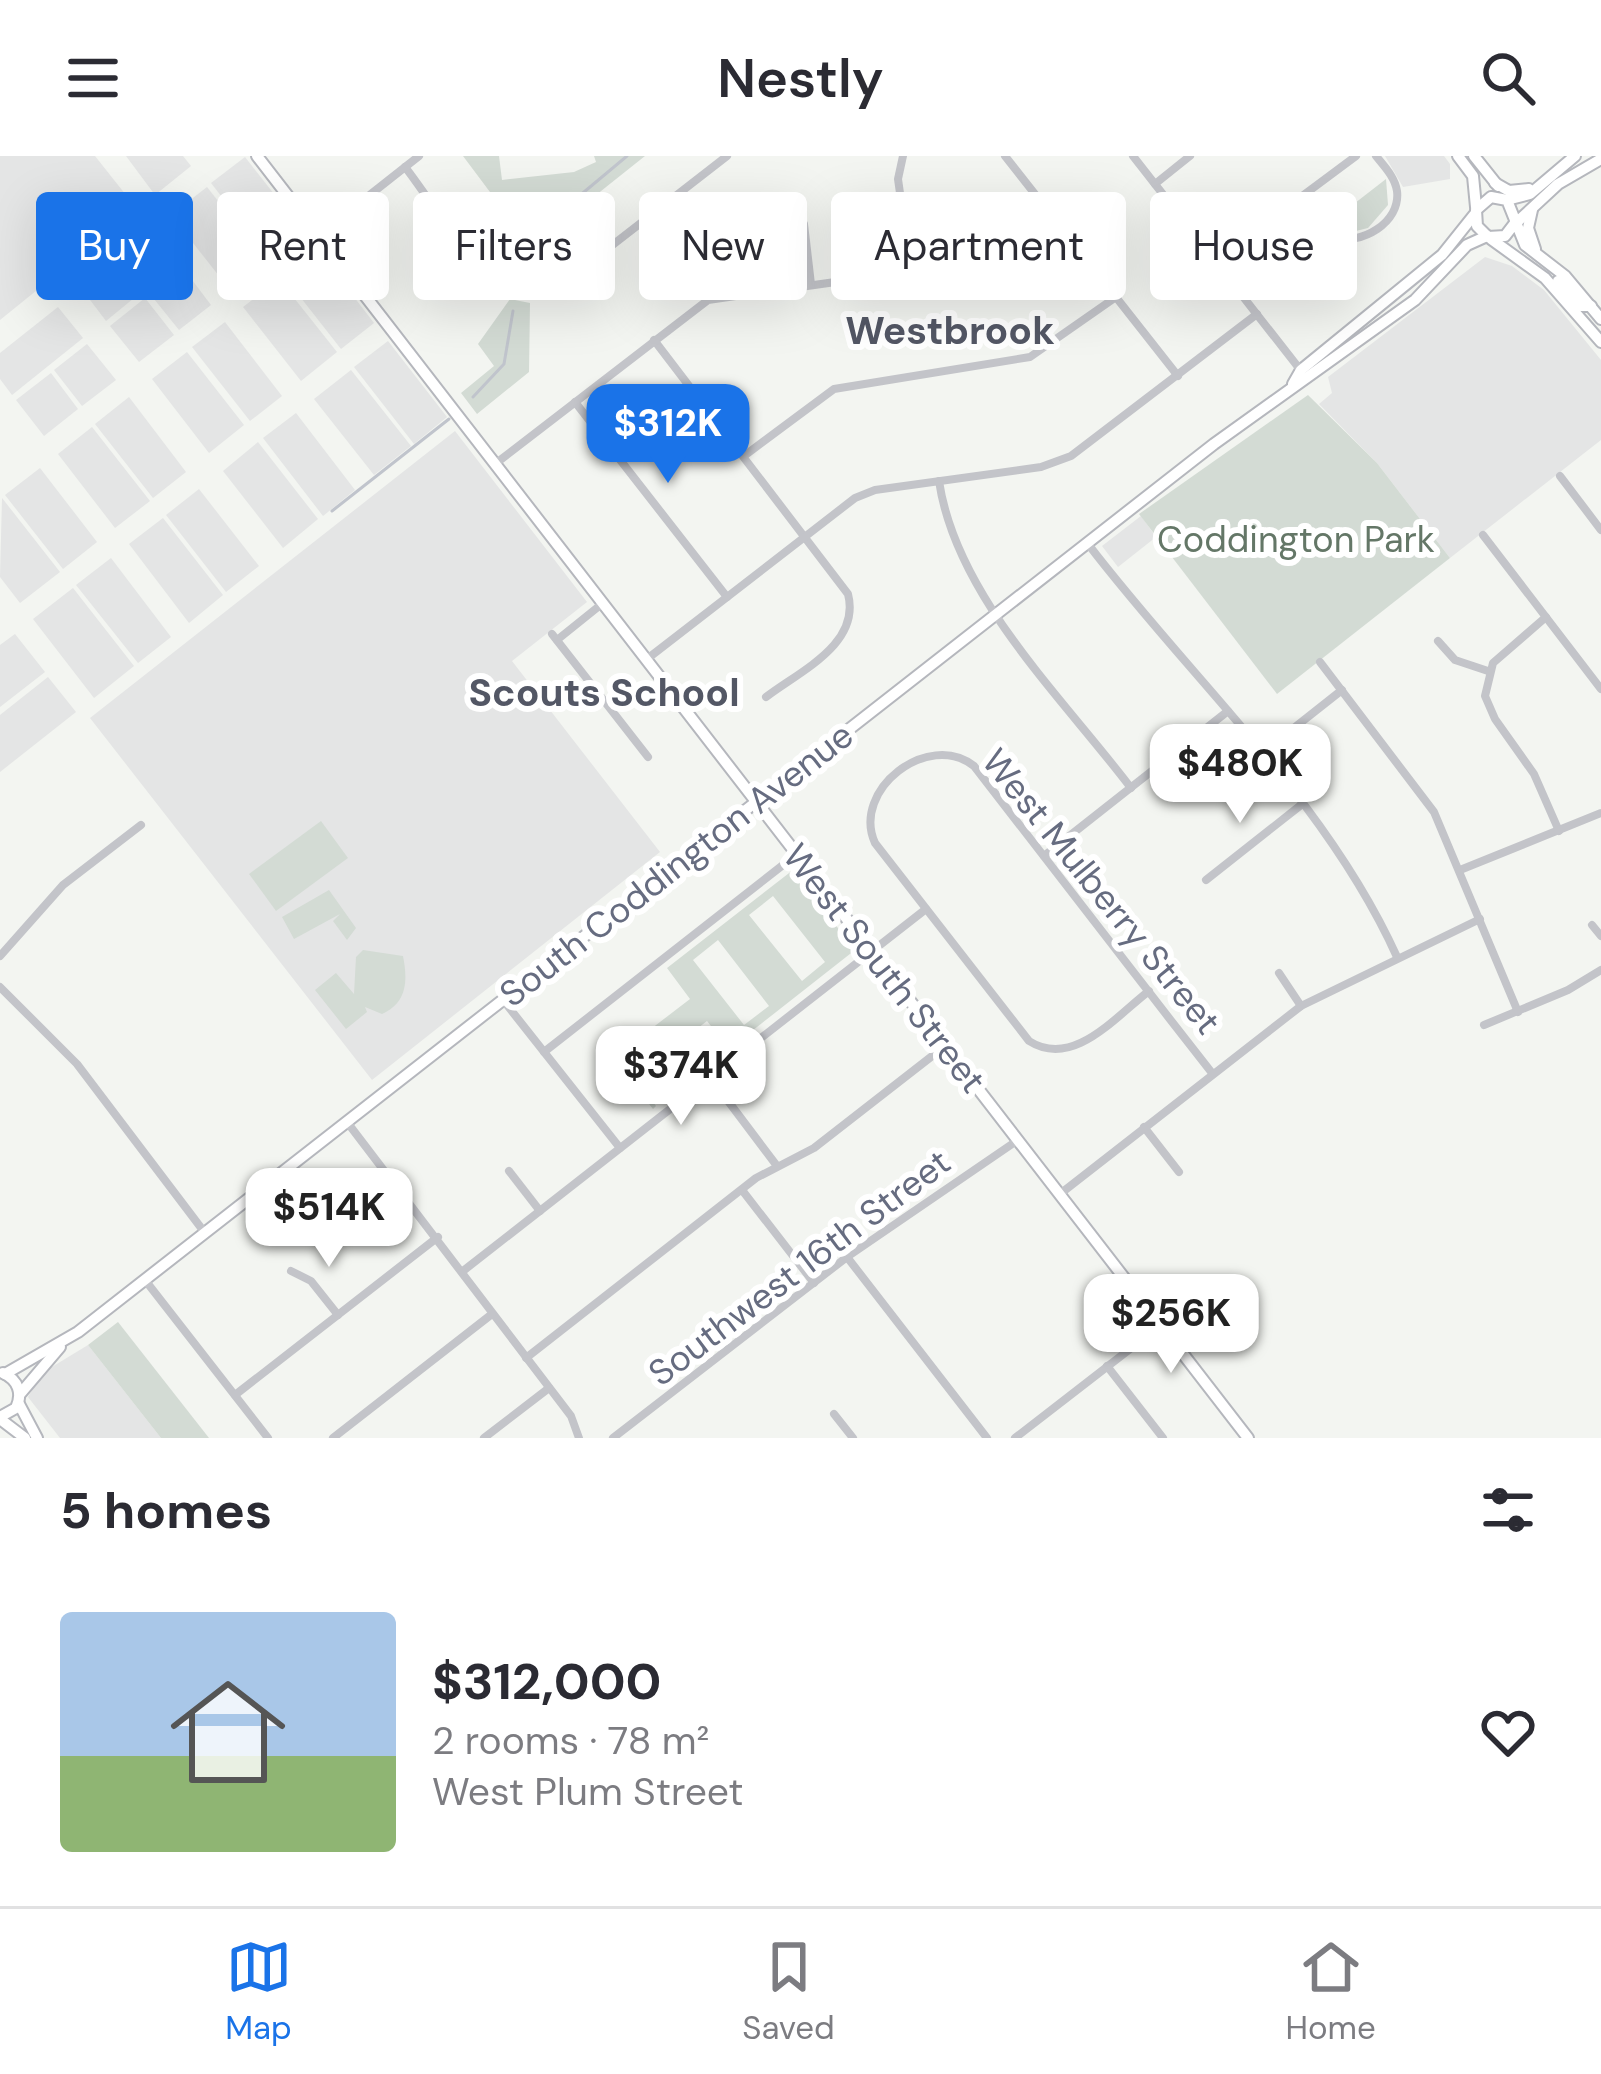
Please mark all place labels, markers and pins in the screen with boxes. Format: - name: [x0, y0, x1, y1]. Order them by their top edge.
- pin: $312K: [584, 384, 752, 486]
- pin: $480K: [1156, 724, 1324, 826]
- pin: $374K: [597, 1026, 765, 1128]
- pin: $514K: [245, 1168, 413, 1270]
- pin: $256K: [1087, 1274, 1255, 1376]

